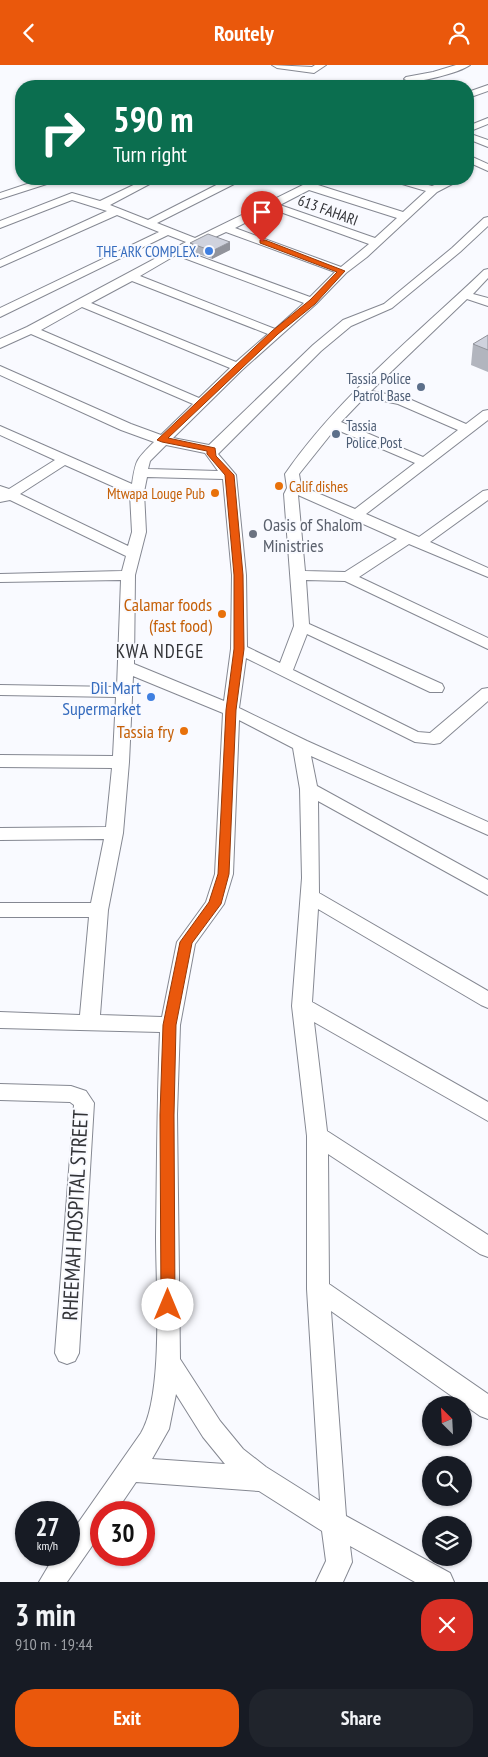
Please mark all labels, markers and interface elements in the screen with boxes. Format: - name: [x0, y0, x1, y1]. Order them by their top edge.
- icon: back: [15, 19, 43, 47]
- text: Routely: [214, 19, 274, 47]
- icon: person: [445, 19, 473, 47]
- text: 590 m: [113, 96, 194, 142]
- icon: right: [30, 100, 95, 165]
- text: Turn right: [113, 140, 187, 168]
- street label: 613 FAHARI: [295, 190, 361, 230]
- pin: [241, 191, 283, 242]
- icon: arrive: [248, 198, 276, 226]
- place label: THE ARK COMPLEX.: [97, 242, 199, 261]
- marker: THE ARK COMPLEX.: [203, 245, 215, 257]
- place label: Tassia Police Patrol Base: [346, 369, 411, 405]
- marker: Tassia Police Patrol Base: [415, 381, 427, 393]
- place label: Tassia Police Post: [346, 416, 402, 452]
- marker: Tassia Police Post: [330, 428, 342, 440]
- place label: Calif dishes: [289, 477, 348, 496]
- marker: Calif dishes: [273, 480, 285, 492]
- place label: Mtwapa Louge Pub: [107, 484, 205, 503]
- marker: Mtwapa Louge Pub: [209, 487, 221, 499]
- place label: Oasis of Shalom Ministries: [263, 513, 363, 557]
- marker: Oasis of Shalom Ministries: [247, 528, 259, 540]
- place label: Calamar foods (fast food): [124, 593, 213, 637]
- marker: Calamar foods (fast food): [216, 608, 228, 620]
- district label: KWA NDEGE: [116, 639, 204, 663]
- place label: Dil Mart Supermarket: [62, 676, 141, 720]
- marker: Dil Mart Supermarket: [145, 691, 157, 703]
- place label: Tassia fry: [117, 720, 174, 743]
- marker: Tassia fry: [178, 725, 190, 737]
- street label: RHEEMAH HOSPITAL STREET: [56, 1108, 94, 1321]
- position arrow: [141, 1278, 193, 1330]
- north arrow: [422, 1396, 472, 1446]
- map controls: [422, 1396, 472, 1566]
- button: search: [422, 1456, 472, 1506]
- speed limit sign: 30: [90, 1501, 155, 1566]
- text: 27: [36, 1511, 59, 1543]
- button: layers: [422, 1516, 472, 1566]
- text: km/h: [37, 1538, 58, 1553]
- text: 3 min: [15, 1595, 76, 1634]
- button: close: [421, 1599, 473, 1651]
- text: 910 m · 19:44: [15, 1634, 93, 1654]
- button: Exit: [15, 1689, 239, 1747]
- button: Share: [249, 1689, 473, 1747]

